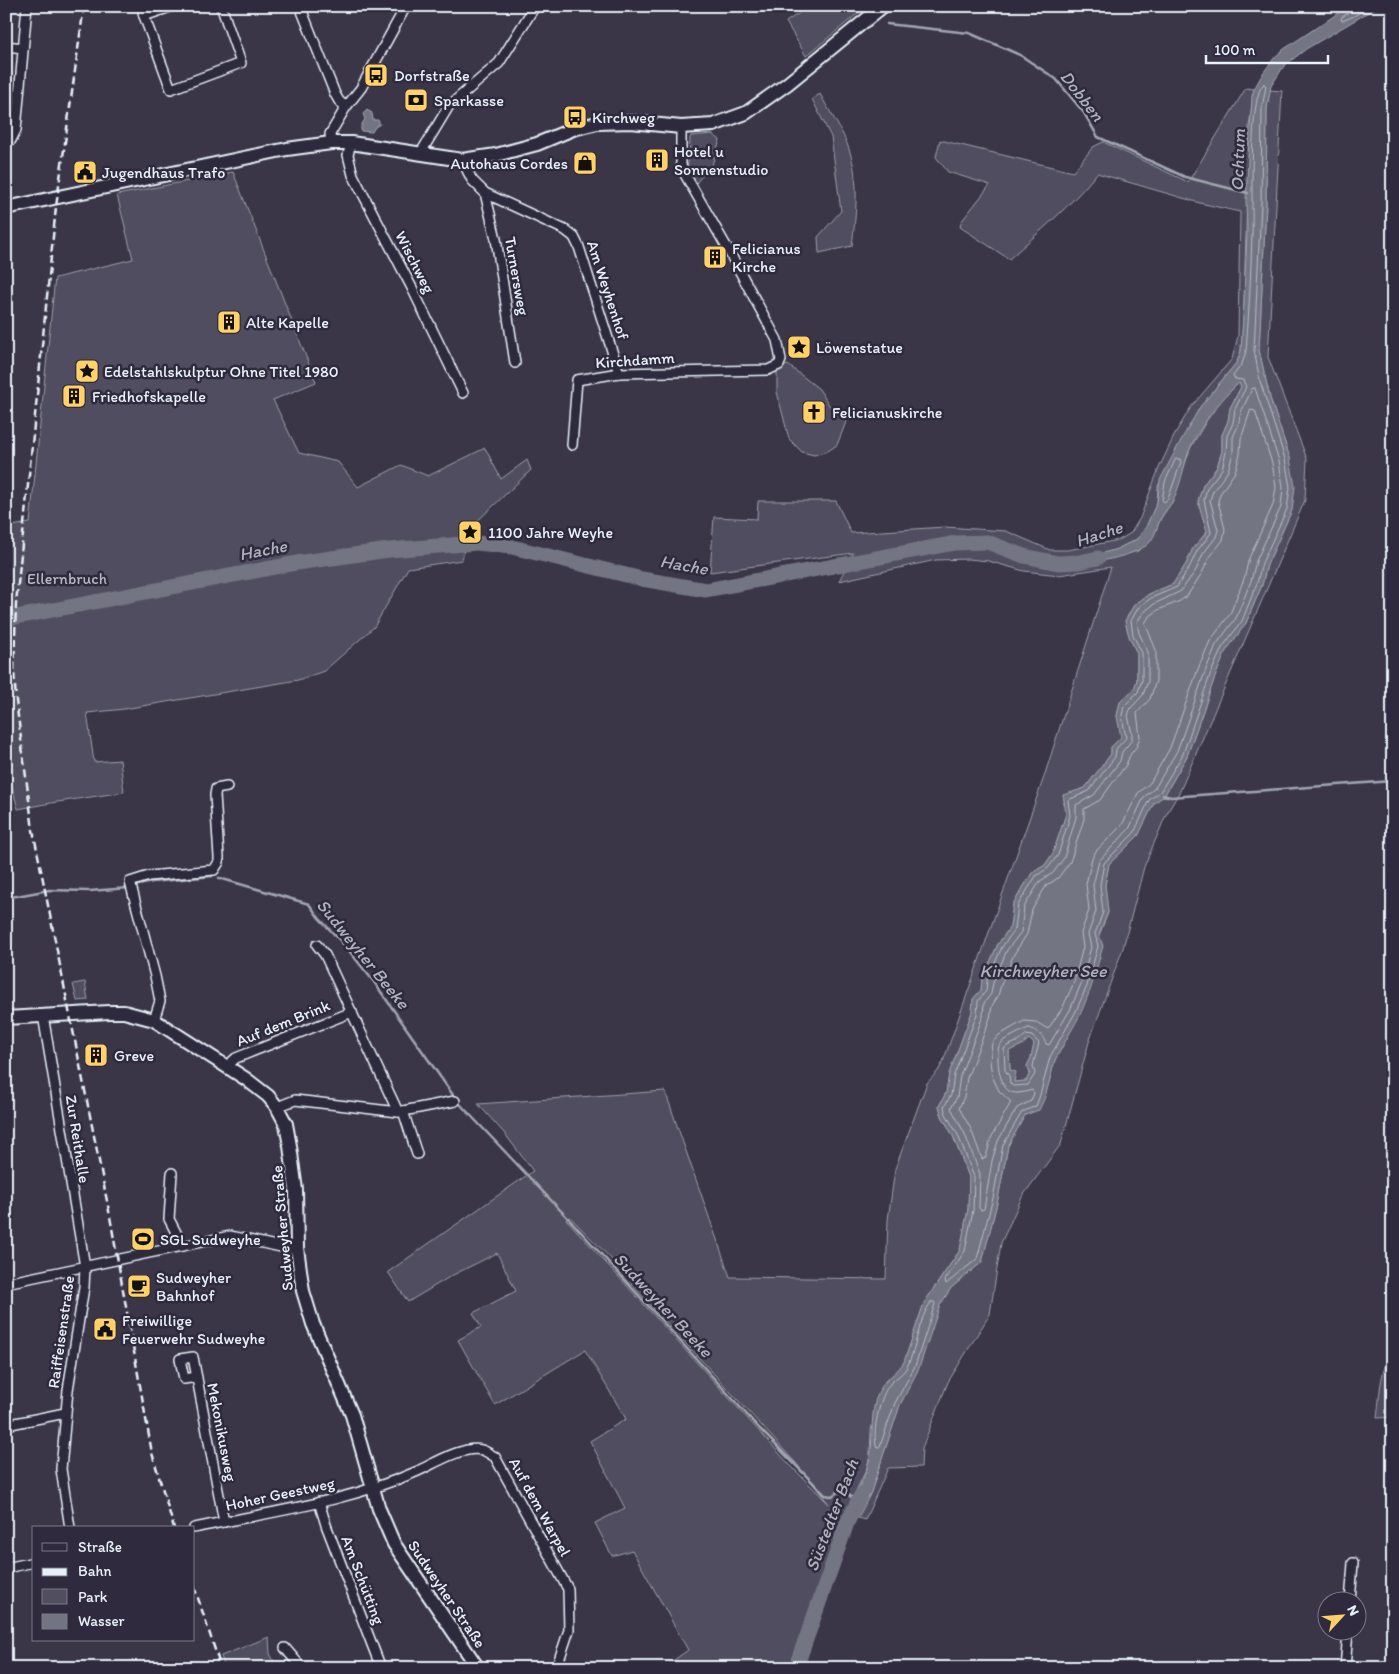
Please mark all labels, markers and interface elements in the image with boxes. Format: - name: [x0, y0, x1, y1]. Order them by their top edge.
- scale bar: [1206, 32, 1329, 64]
- text: 100 m: [1214, 41, 1256, 59]
- bus stop icon: Dorfstraße: [363, 62, 389, 88]
- place label: Dorfstraße: [394, 66, 470, 85]
- water label: Dobben: [1055, 66, 1109, 126]
- bank icon: Sparkasse: [403, 87, 429, 113]
- place label: Sparkasse: [434, 91, 504, 110]
- bus stop icon: Kirchweg: [562, 104, 588, 130]
- place label: Kirchweg: [592, 108, 656, 127]
- water label: Ochtum: [1226, 128, 1250, 192]
- place label: Hotel u Sonnenstudio: [674, 142, 768, 179]
- building icon: Hotel u Sonnenstudio: [644, 147, 670, 173]
- shop icon: Autohaus Cordes: [572, 150, 598, 176]
- place label: Autohaus Cordes: [451, 154, 568, 173]
- public building icon: Jugendhaus Trafo: [72, 159, 98, 185]
- place label: Jugendhaus Trafo: [102, 163, 225, 182]
- street label: Wischweg: [391, 228, 439, 297]
- street label: Turnersweg: [501, 235, 533, 318]
- street label: Am Weyhenhof: [583, 238, 633, 343]
- place label: Felicianus Kirche: [732, 239, 801, 276]
- building icon: Felicianus Kirche: [702, 244, 728, 270]
- building icon: Alte Kapelle: [216, 309, 242, 335]
- place label: Alte Kapelle: [246, 313, 329, 332]
- place icon: Löwenstatue: [786, 334, 812, 360]
- place label: Löwenstatue: [816, 338, 903, 357]
- street label: Kirchdamm: [595, 348, 676, 372]
- place icon: Edelstahlskulptur Ohne Titel 1980: [74, 358, 100, 384]
- place label: Edelstahlskulptur Ohne Titel 1980: [104, 362, 339, 381]
- building icon: Friedhofskapelle: [61, 383, 87, 409]
- place label: Friedhofskapelle: [92, 387, 206, 406]
- church icon: Felicianuskirche: [801, 399, 827, 425]
- place label: Felicianuskirche: [832, 403, 942, 422]
- water label: Hache: [1073, 516, 1127, 552]
- place icon: 1100 Jahre Weyhe: [457, 519, 483, 545]
- place label: 1100 Jahre Weyhe: [488, 523, 613, 542]
- water label: Hache: [237, 534, 290, 565]
- water label: Hache: [658, 550, 711, 580]
- park label: Ellernbruch: [27, 569, 107, 588]
- water label: Sudweyher Beeke: [312, 895, 415, 1015]
- water label: Kirchweyher See: [980, 960, 1108, 982]
- street label: Auf dem Brink: [233, 995, 333, 1050]
- building icon: Greve: [83, 1042, 109, 1068]
- place label: Greve: [114, 1046, 154, 1065]
- street label: Zur Reithalle: [62, 1094, 94, 1184]
- street label: Sudweyher Straße: [267, 1165, 297, 1291]
- sports icon: SGL Sudweyhe: [130, 1226, 156, 1252]
- place label: SGL Sudweyhe: [160, 1230, 261, 1249]
- water label: Sudweyher Beeke: [609, 1248, 718, 1363]
- place label: Sudweyher Bahnhof: [156, 1268, 231, 1305]
- cafe icon: Sudweyher Bahnhof: [126, 1273, 152, 1299]
- street label: Raiffeisenstraße: [44, 1274, 78, 1390]
- place label: Freiwillige Feuerwehr Sudweyhe: [122, 1311, 265, 1348]
- public building icon: Freiwillige Feuerwehr Sudweyhe: [92, 1316, 118, 1342]
- street label: Mekonikusweg: [203, 1381, 241, 1484]
- street label: Auf dem Warpel: [505, 1454, 575, 1560]
- water label: Süstedter Bach: [801, 1455, 864, 1574]
- street label: Hoher Geestweg: [224, 1473, 337, 1515]
- legend: [32, 1526, 195, 1642]
- street label: Am Schütting: [337, 1533, 389, 1628]
- street label: Sudweyher Straße: [404, 1537, 490, 1651]
- text: Straße: [78, 1538, 122, 1556]
- text: Bahn: [78, 1562, 112, 1580]
- text: Park: [78, 1588, 108, 1606]
- north arrow: [1316, 1592, 1366, 1642]
- text: N: [1344, 1603, 1363, 1618]
- text: Wasser: [78, 1612, 125, 1630]

